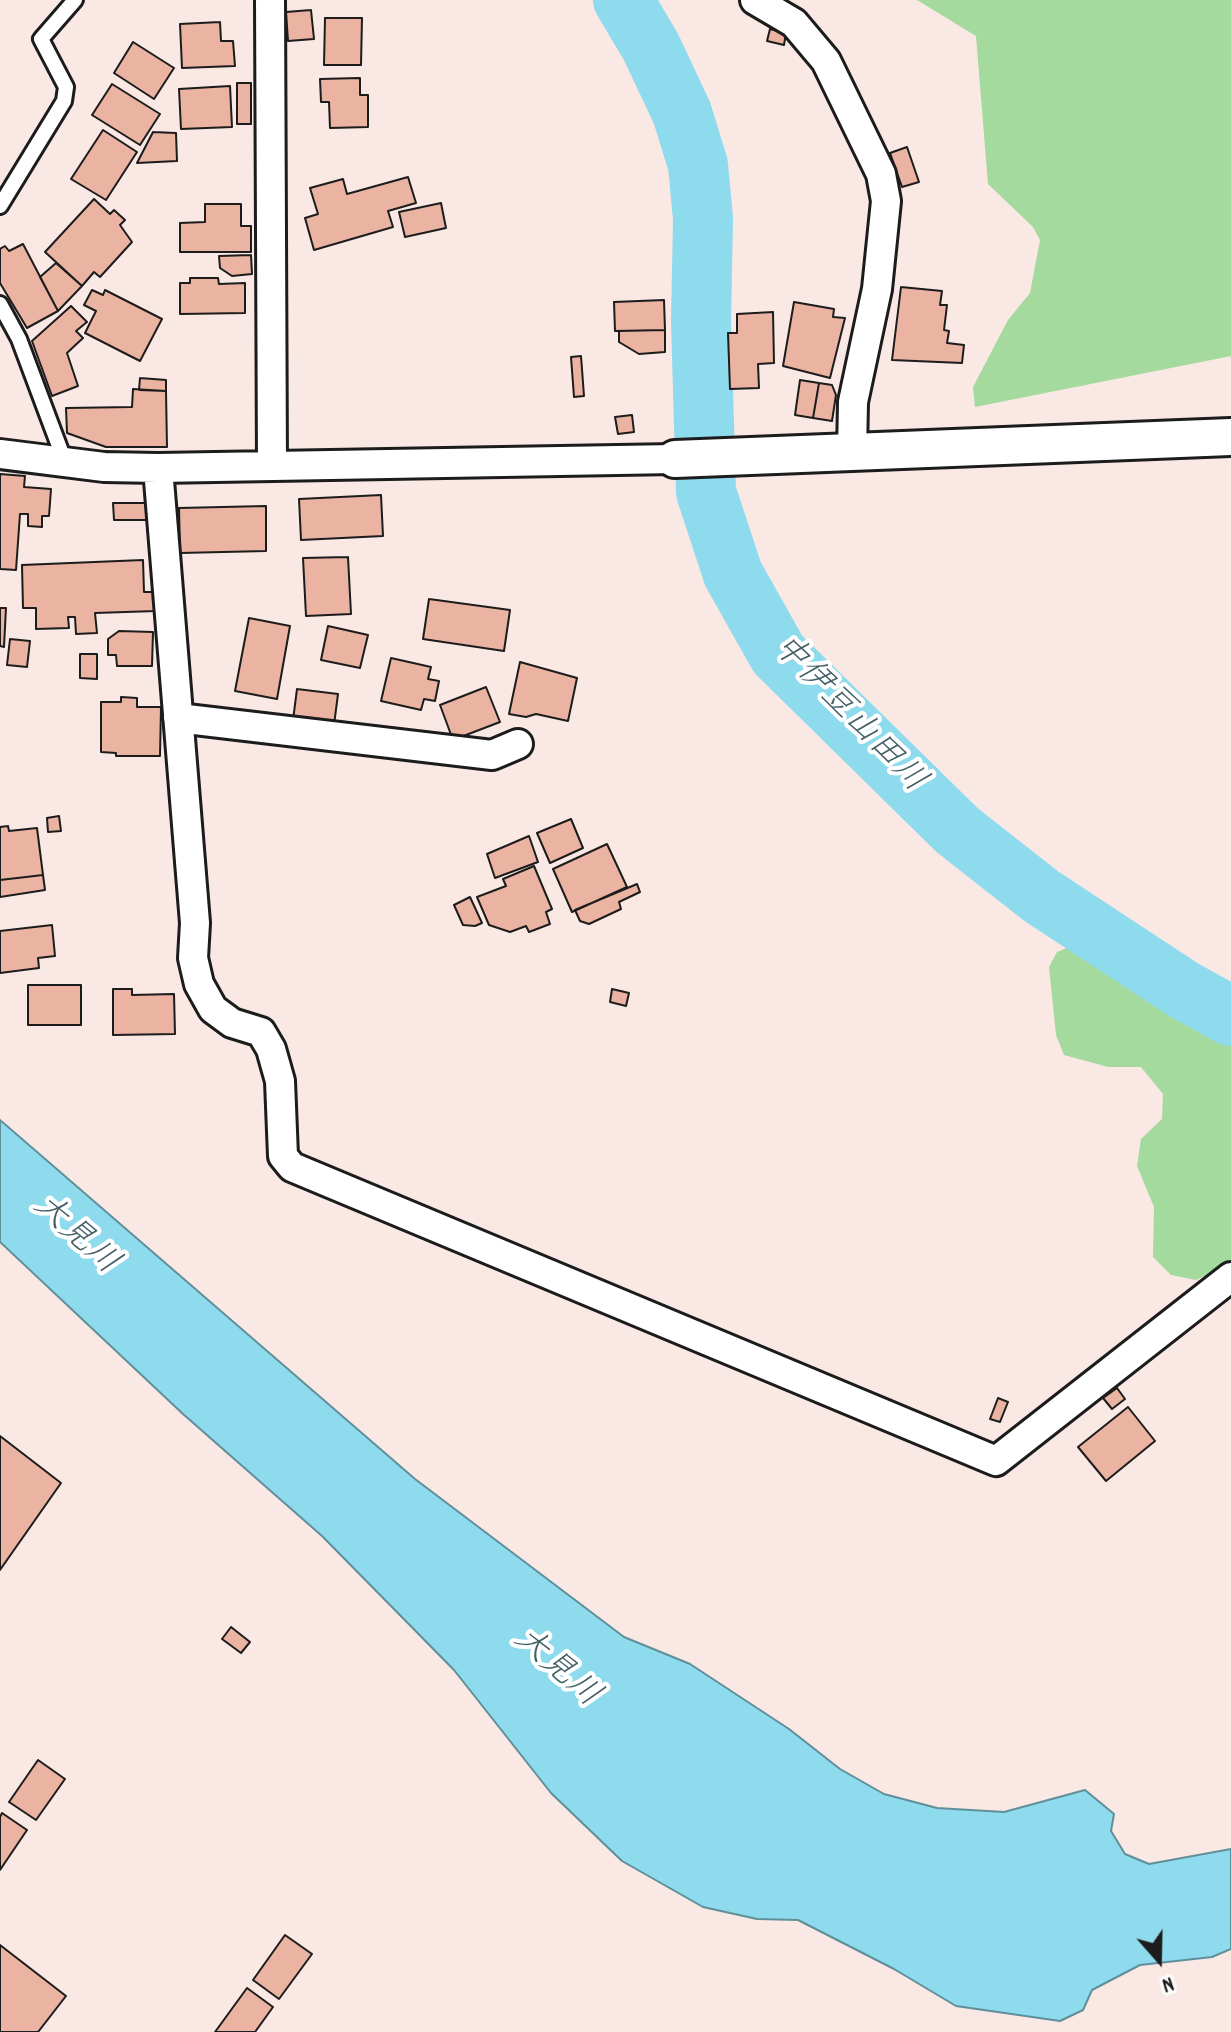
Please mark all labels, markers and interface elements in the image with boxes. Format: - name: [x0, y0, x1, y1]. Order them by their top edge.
- water label: 中伊豆山田川: [761, 628, 933, 804]
- water label: 大見川: [22, 1188, 126, 1286]
- water label: 大見川: [503, 1621, 607, 1719]
- north arrow: [1119, 1920, 1199, 2000]
- text: N: [1157, 1967, 1178, 1999]

